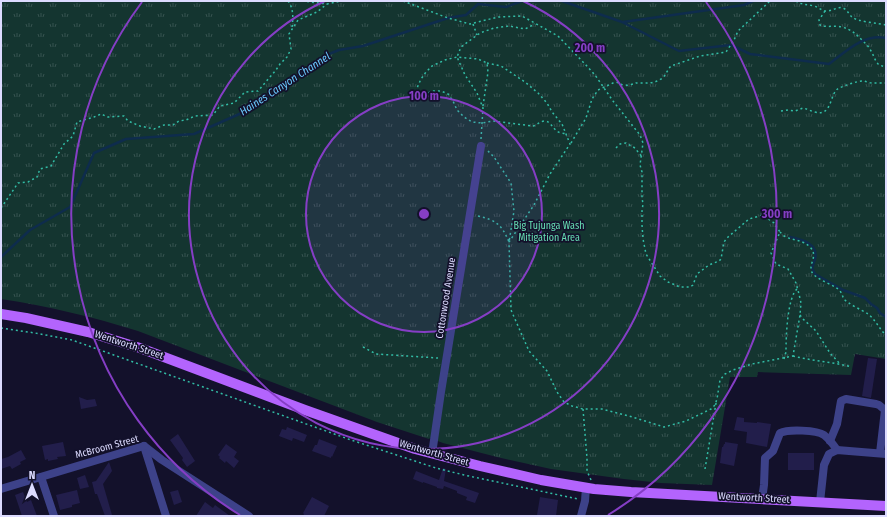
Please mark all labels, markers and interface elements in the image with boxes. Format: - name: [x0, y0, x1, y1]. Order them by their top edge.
- text: 200 m: [574, 41, 605, 55]
- water label: Haines Canyon Channel: [237, 50, 333, 118]
- text: 100 m: [409, 89, 439, 103]
- centre of rings: [417, 207, 431, 221]
- text: 300 m: [761, 207, 792, 221]
- park label: Big Tujunga Wash Mitigation Area: [514, 220, 584, 244]
- street label: Cottonwood Avenue: [434, 257, 458, 339]
- street label: Wentworth Street: [93, 328, 166, 362]
- street label: McBroom Street: [74, 433, 141, 461]
- street label: Wentworth Street: [398, 437, 471, 469]
- north arrow: [12, 465, 52, 505]
- text: N: [29, 469, 35, 482]
- street label: Wentworth Street: [718, 490, 791, 506]

